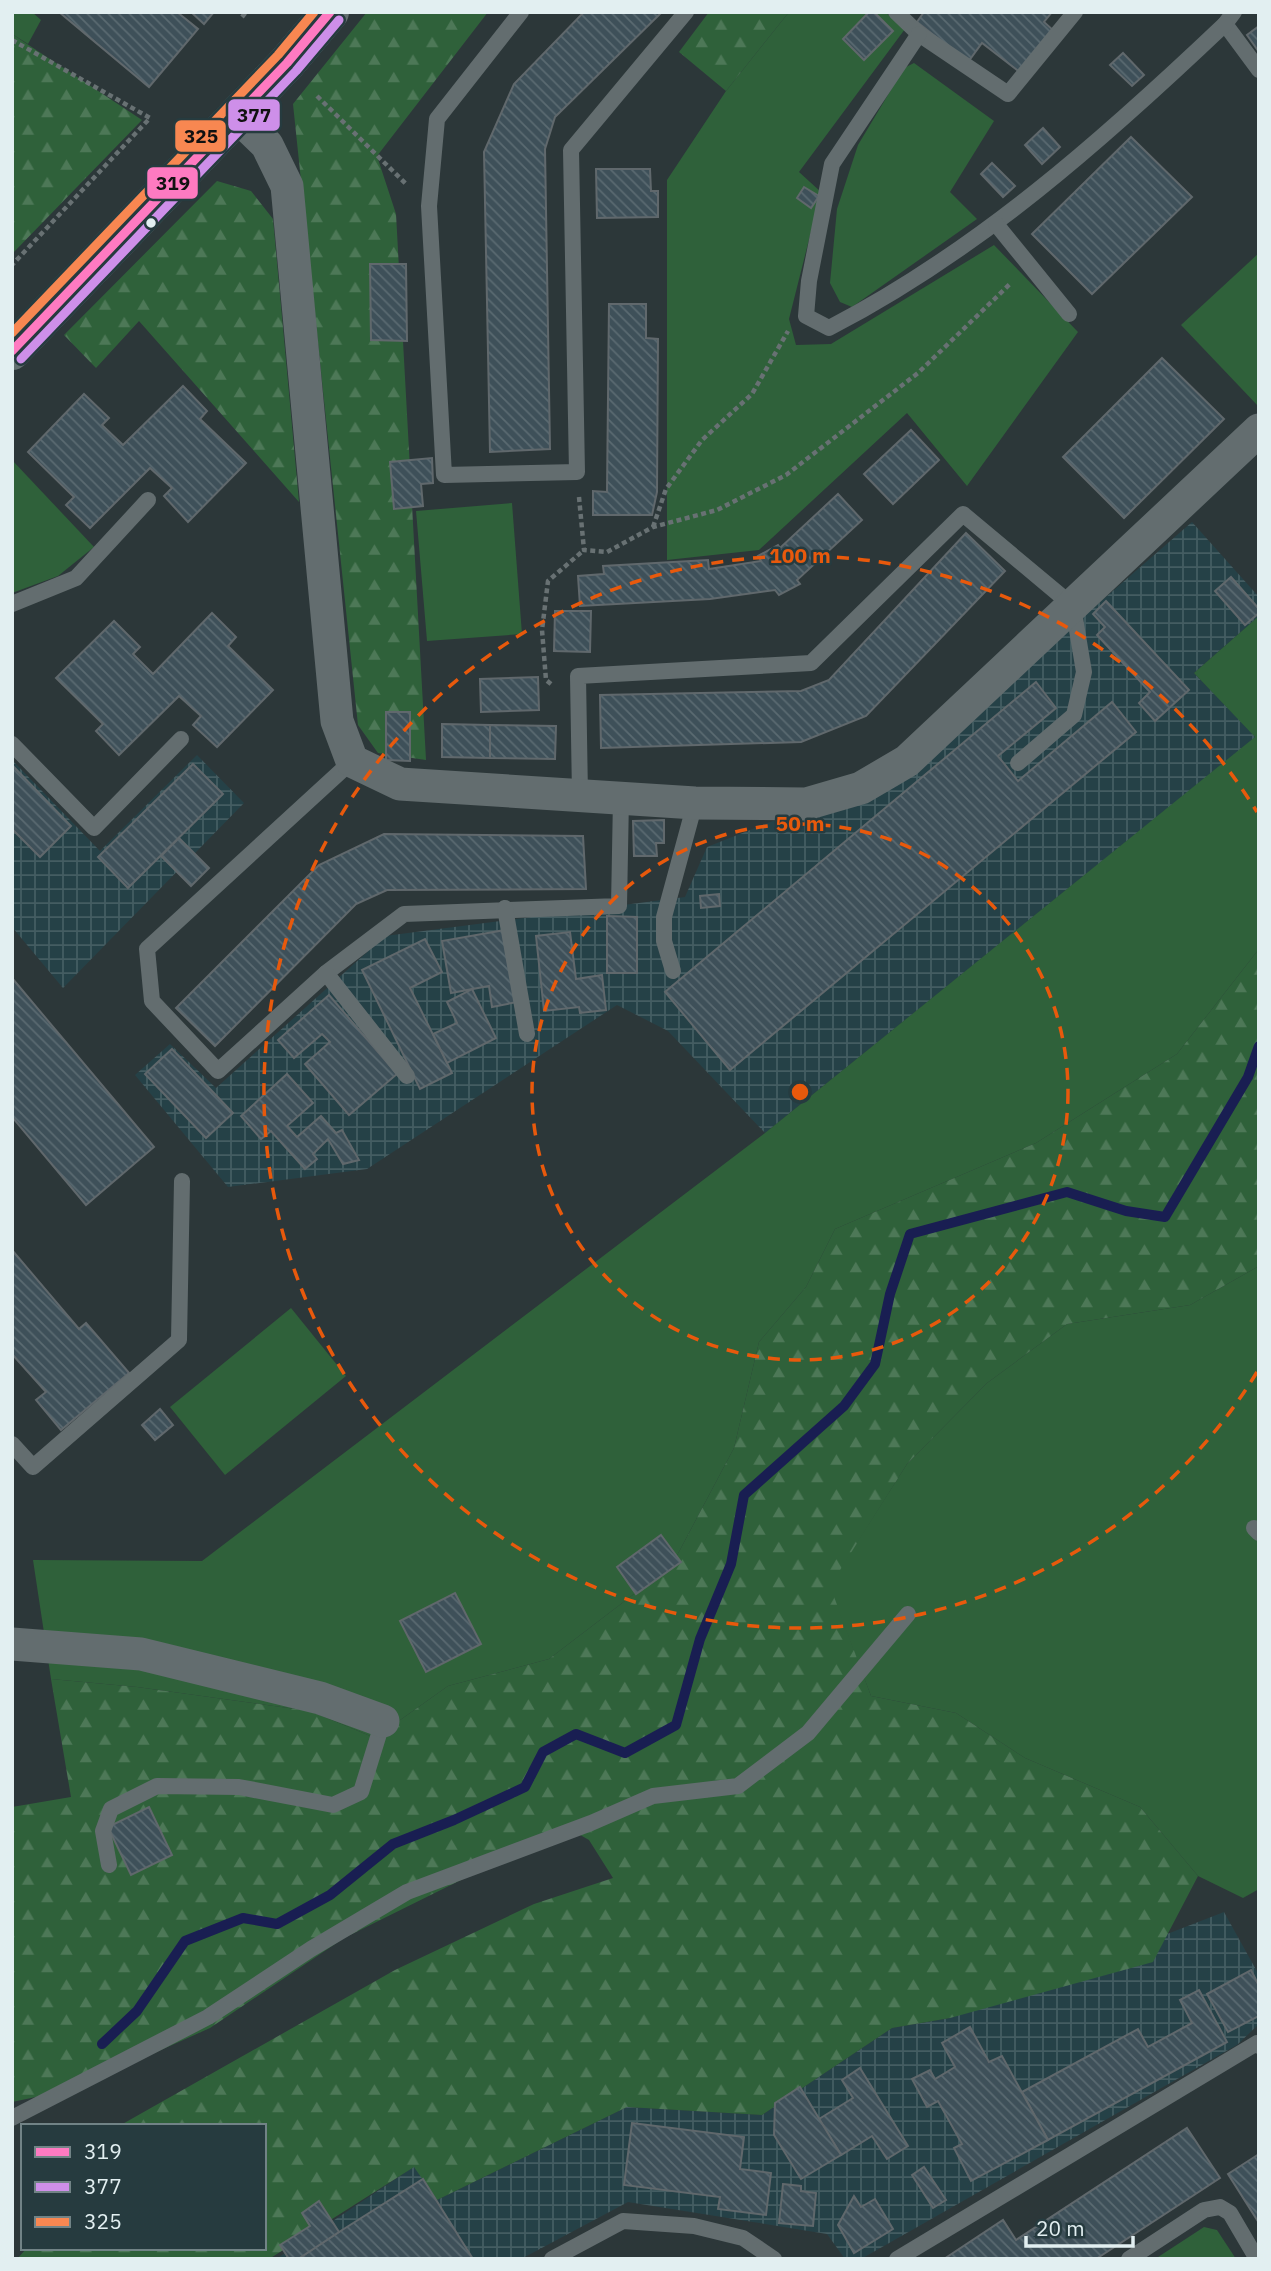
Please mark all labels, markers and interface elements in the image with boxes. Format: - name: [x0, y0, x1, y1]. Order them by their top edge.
- line badge: 377: [227, 98, 281, 132]
- text: 377: [237, 103, 271, 127]
- line badge: 325: [174, 119, 227, 153]
- text: 325: [184, 124, 218, 148]
- line badge: 319: [146, 166, 199, 200]
- text: 319: [156, 171, 190, 195]
- unlabelled marker: [144, 216, 158, 230]
- text: 100 m: [769, 541, 831, 569]
- text: 50 m: [776, 809, 824, 837]
- centre of rings: [788, 1080, 812, 1104]
- legend: [21, 2124, 266, 2250]
- text: 319: [84, 2137, 122, 2165]
- text: 377: [84, 2172, 122, 2200]
- scale bar: [1026, 2204, 1133, 2248]
- text: 325: [84, 2207, 122, 2235]
- text: 20 m: [1036, 2214, 1085, 2242]

